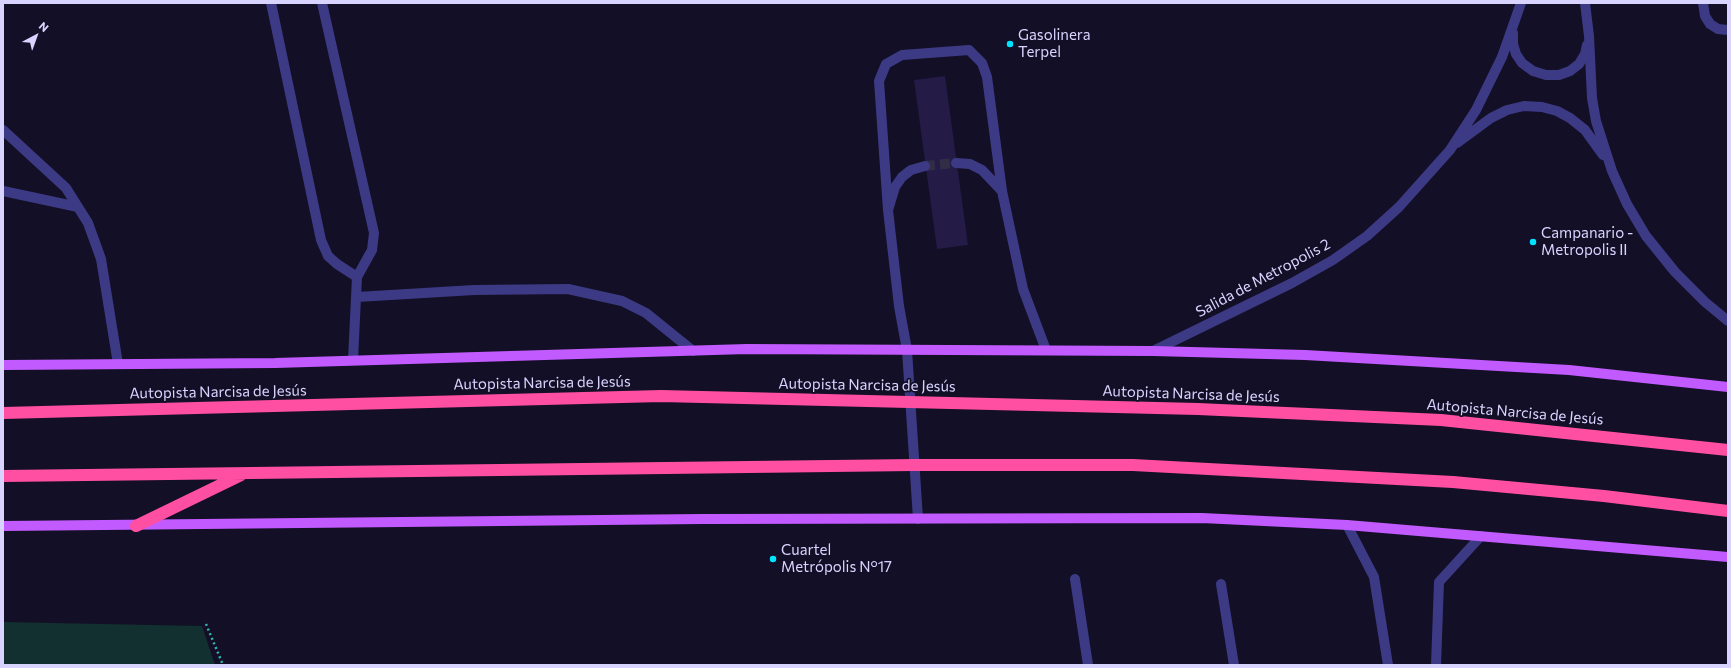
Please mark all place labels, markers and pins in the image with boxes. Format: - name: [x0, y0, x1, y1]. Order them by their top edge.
- place label: Gasolinera Terpel: [1018, 26, 1090, 61]
- marker: Gasolinera Terpel: [1005, 39, 1015, 49]
- place label: Campanario - Metropolis II: [1541, 224, 1633, 259]
- marker: Campanario - Metropolis II: [1528, 237, 1538, 247]
- place label: Cuartel Metrópolis N°17: [781, 541, 892, 576]
- marker: Cuartel Metrópolis N°17: [768, 554, 778, 564]

